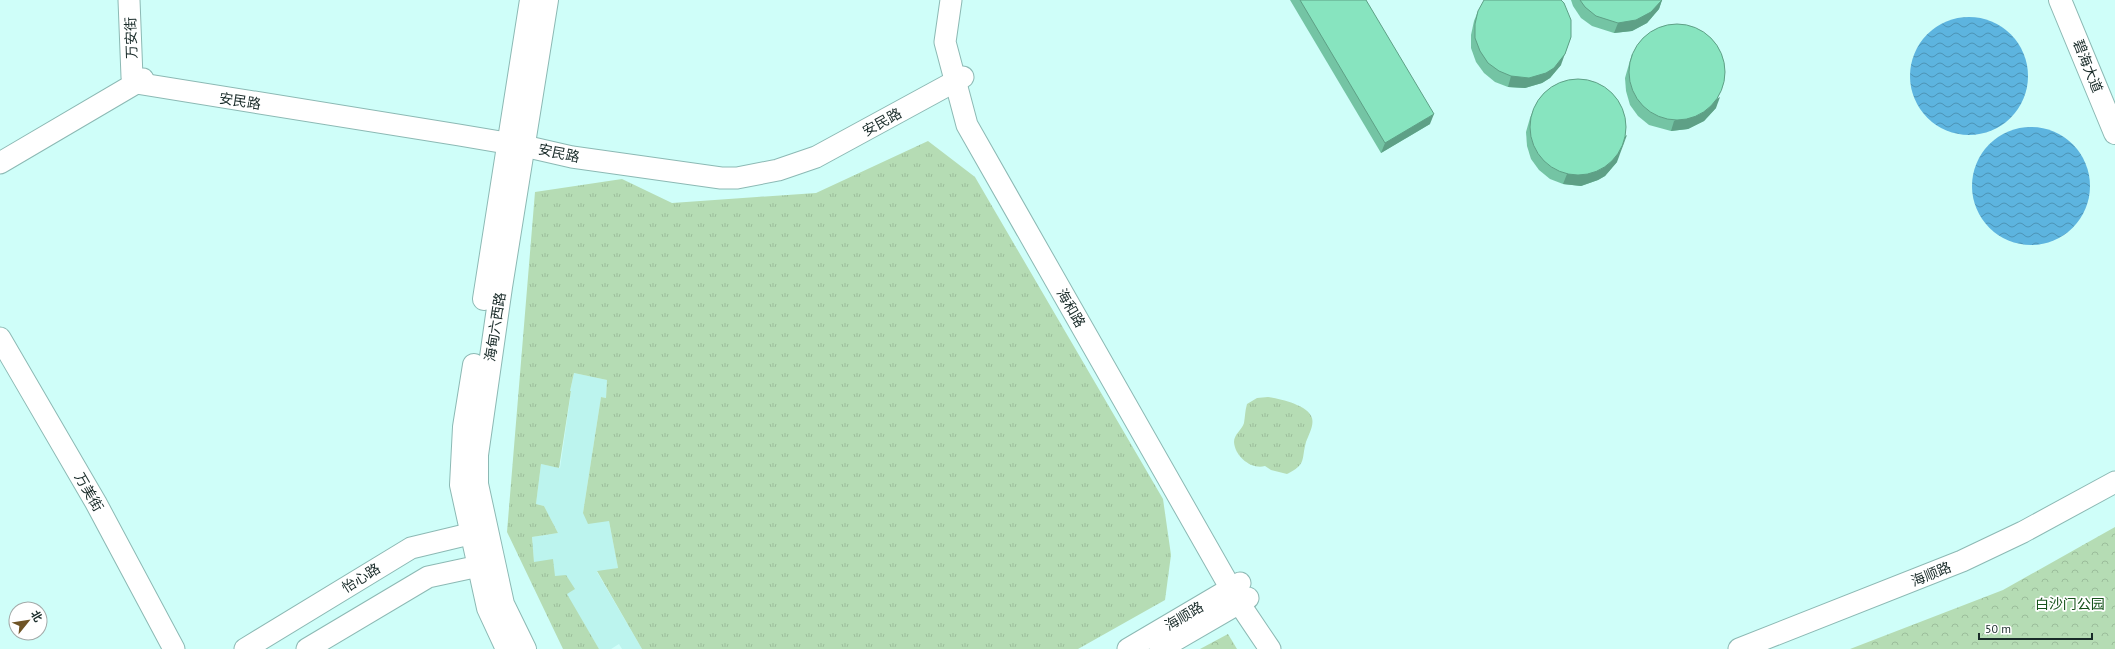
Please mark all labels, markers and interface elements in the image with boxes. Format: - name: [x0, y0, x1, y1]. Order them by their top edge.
- street label: 万安街: [121, 17, 141, 59]
- street label: 碧海大道: [2069, 37, 2107, 95]
- street label: 安民路: [218, 89, 262, 113]
- street label: 安民路: [859, 104, 905, 140]
- street label: 安民路: [537, 140, 581, 166]
- street label: 海和路: [1053, 285, 1089, 331]
- street label: 海甸六西路: [481, 291, 509, 363]
- street label: 万美街: [71, 469, 107, 515]
- street label: 海顺路: [1908, 558, 1954, 590]
- street label: 怡心路: [338, 559, 384, 597]
- park label: 白沙门公园: [2035, 595, 2105, 613]
- street label: 海顺路: [1161, 597, 1207, 635]
- north arrow: [8, 601, 48, 641]
- text: 北: [28, 608, 45, 624]
- scale bar: [1979, 615, 2092, 641]
- text: 50 m: [1985, 621, 2011, 636]

